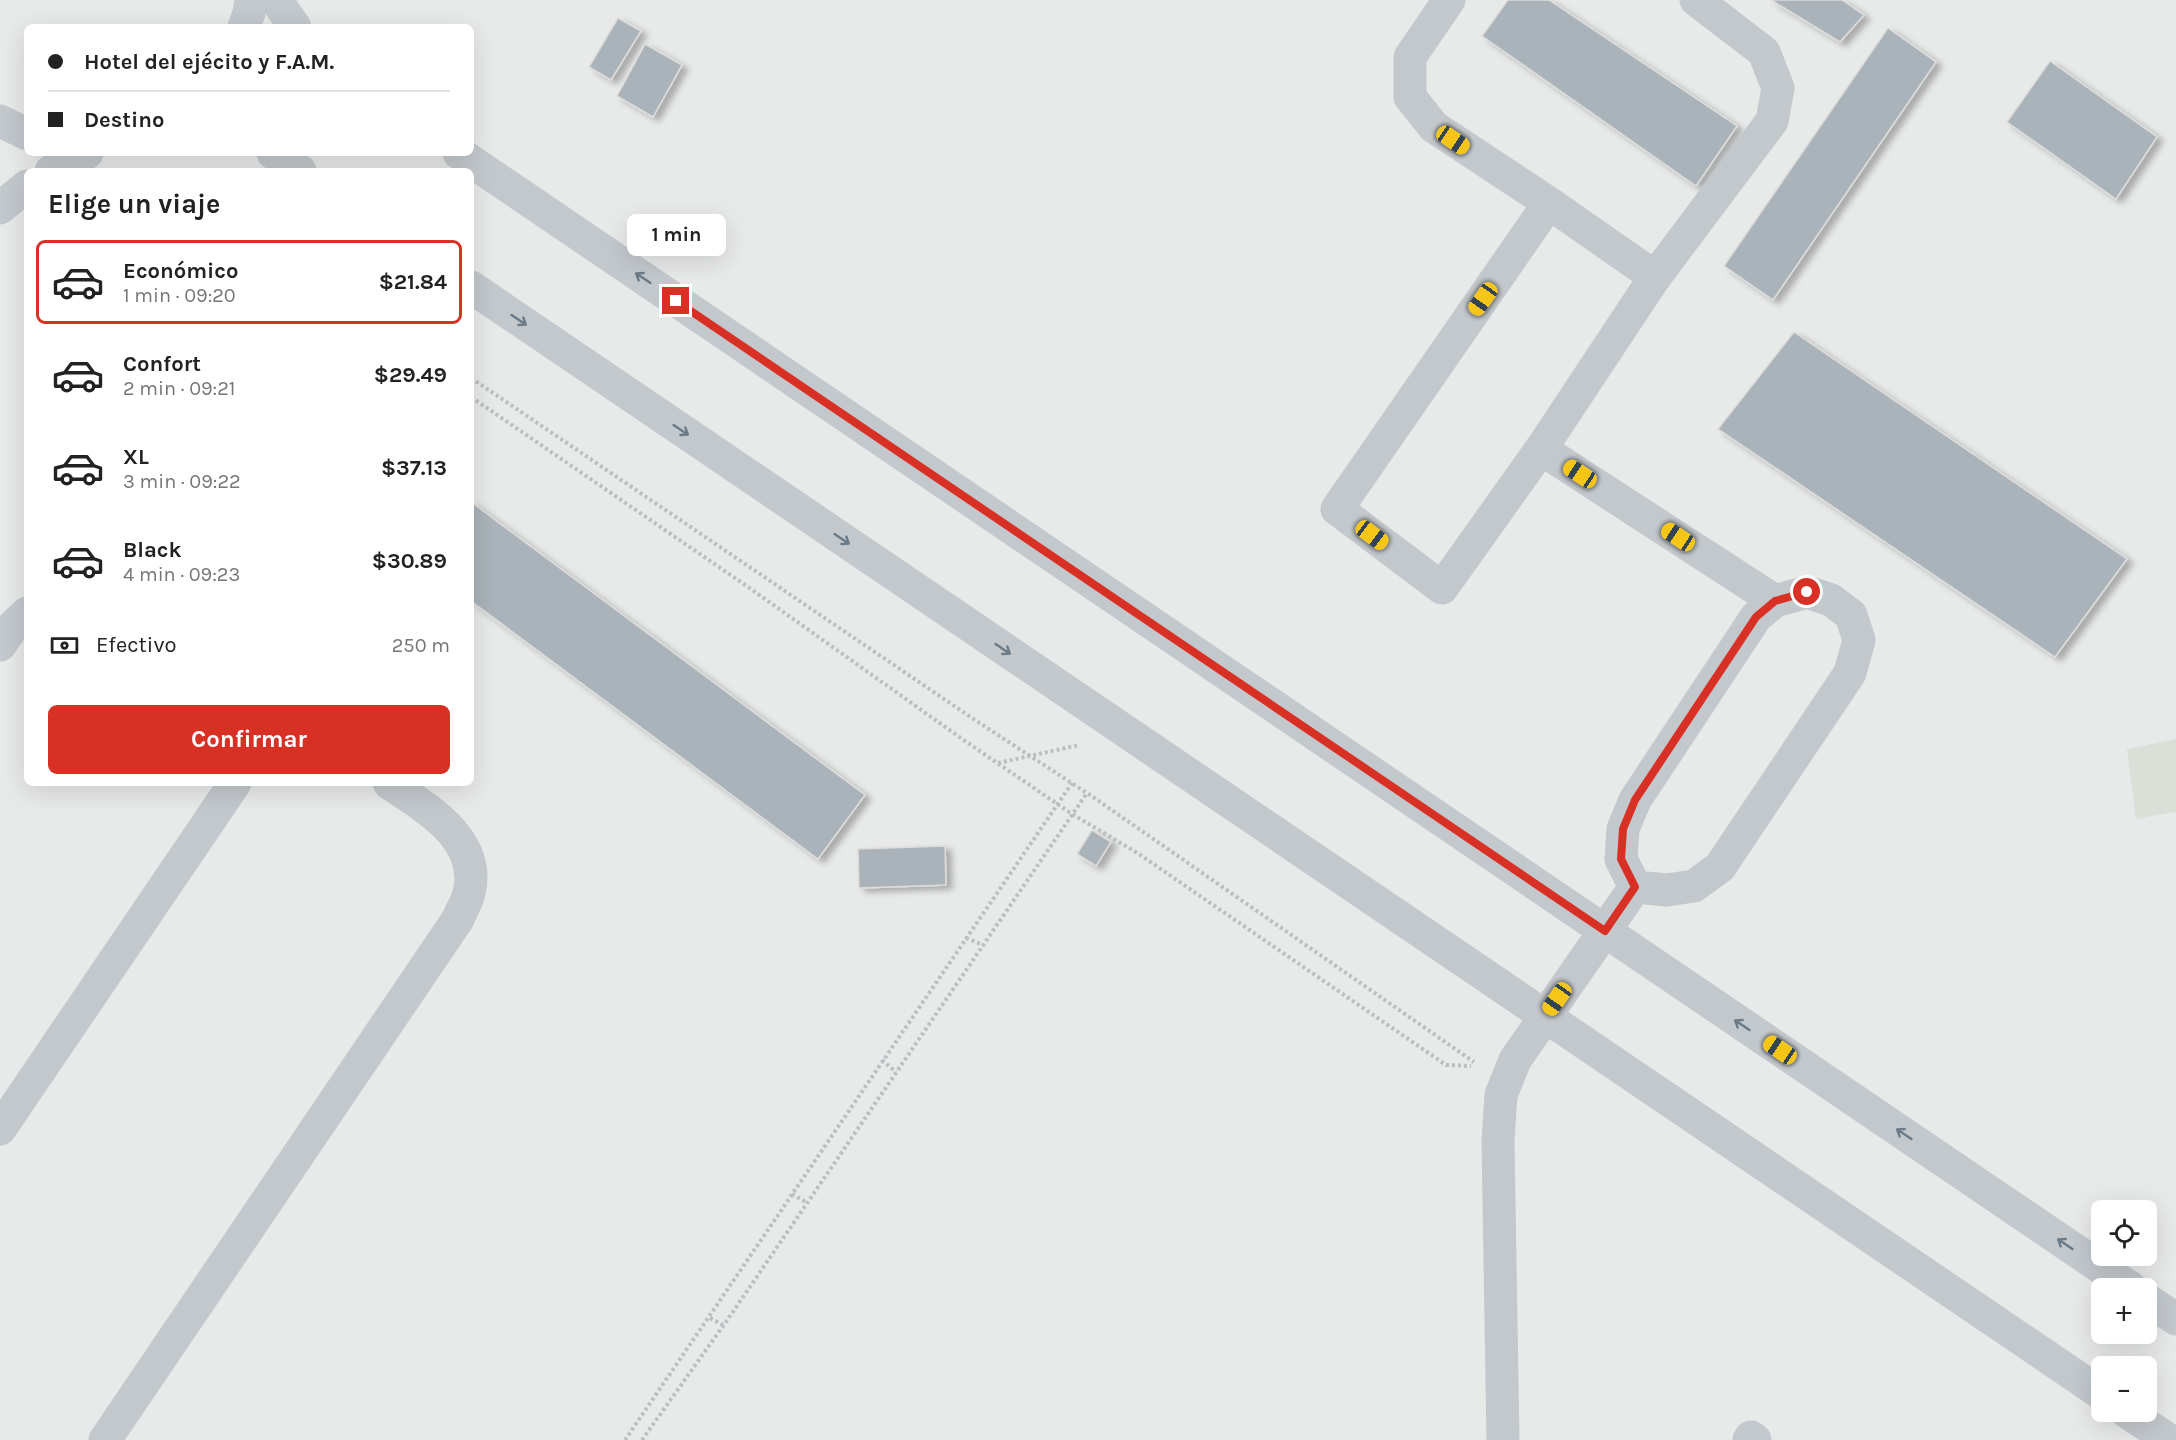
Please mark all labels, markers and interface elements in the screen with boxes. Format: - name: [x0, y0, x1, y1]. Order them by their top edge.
- text: Hotel del ejécito y F.A.M.: [84, 49, 334, 75]
- text: Destino: [84, 107, 164, 133]
- car: [1433, 122, 1473, 158]
- text: Elige un viaje: [48, 188, 220, 220]
- callout: 1 min: [626, 214, 726, 256]
- text: 1 min: [651, 223, 702, 246]
- icon: car: [51, 255, 105, 309]
- text: Económico: [123, 258, 238, 284]
- text: $21.84: [379, 269, 447, 295]
- one-way arrow: [635, 272, 652, 284]
- car: [1465, 279, 1501, 319]
- text: 1 min · 09:20: [123, 284, 236, 307]
- route end: [662, 287, 689, 314]
- one-way arrow: [511, 314, 527, 326]
- icon: car: [51, 348, 105, 402]
- text: Confort: [123, 351, 201, 377]
- text: $29.49: [374, 362, 447, 388]
- text: 2 min · 09:21: [123, 377, 235, 400]
- one-way arrow: [672, 424, 688, 436]
- icon: car: [51, 441, 105, 495]
- text: XL: [123, 444, 149, 470]
- text: $37.13: [381, 455, 447, 481]
- car: [1560, 457, 1600, 491]
- text: 3 min · 09:22: [123, 470, 241, 493]
- car: [1352, 517, 1392, 553]
- car: [1658, 520, 1698, 554]
- one-way arrow: [833, 533, 850, 545]
- icon: car: [51, 534, 105, 588]
- text: Black: [123, 537, 182, 563]
- text: $30.89: [372, 548, 447, 574]
- text: 4 min · 09:23: [123, 563, 240, 586]
- route start: [1793, 578, 1820, 605]
- icon: cash: [48, 629, 81, 662]
- text: Efectivo: [96, 632, 176, 658]
- text: 250 m: [392, 634, 450, 657]
- one-way arrow: [995, 643, 1011, 655]
- button: Confirmar: [48, 705, 450, 774]
- car: [1539, 979, 1575, 1019]
- one-way arrow: [1735, 1019, 1751, 1031]
- car: [1760, 1032, 1800, 1068]
- one-way arrow: [1896, 1128, 1912, 1140]
- map controls: [2091, 1200, 2157, 1422]
- button: locate: [2091, 1200, 2157, 1266]
- one-way arrow: [2057, 1238, 2074, 1250]
- button: +: [2091, 1278, 2157, 1344]
- button: −: [2091, 1356, 2157, 1422]

